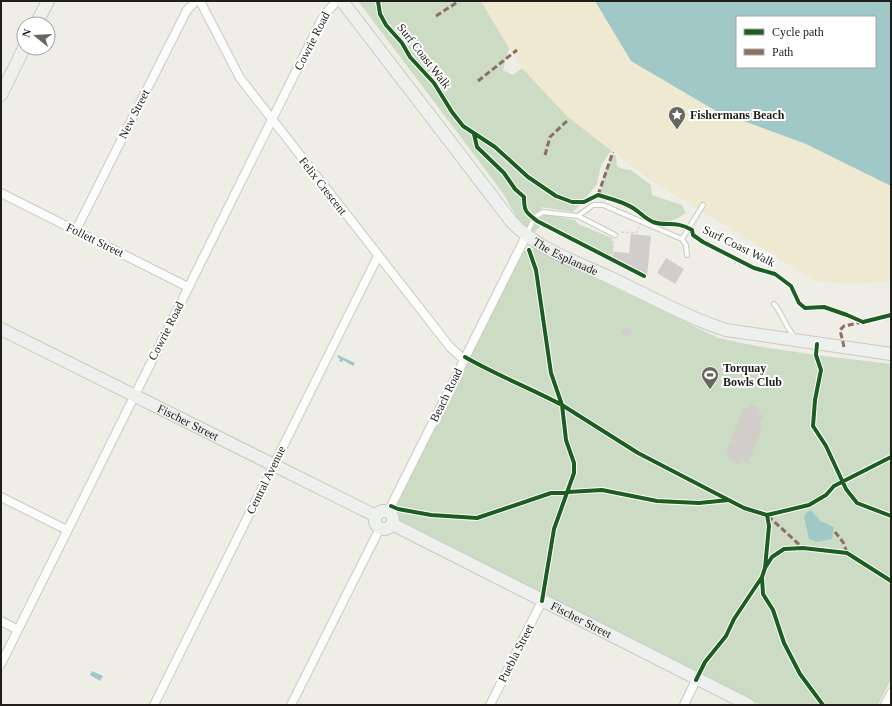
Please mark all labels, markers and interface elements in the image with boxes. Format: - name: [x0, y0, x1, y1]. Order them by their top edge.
- street label: Cowrie Road: [291, 9, 333, 73]
- north arrow: [16, 16, 56, 56]
- legend: [736, 16, 876, 68]
- street label: Surf Coast Walk: [394, 21, 454, 91]
- text: Cycle path: [772, 25, 824, 39]
- text: N: [20, 27, 33, 39]
- text: Path: [772, 45, 793, 59]
- street label: New Street: [116, 86, 153, 141]
- place icon: Fishermans Beach: [667, 105, 687, 130]
- place label: Fishermans Beach: [690, 108, 785, 122]
- street label: Felix Crescent: [296, 154, 350, 218]
- street label: Follett Street: [64, 220, 127, 260]
- street label: Surf Coast Walk: [701, 222, 777, 270]
- street label: The Esplanade: [530, 235, 600, 278]
- street label: Cowrie Road: [145, 299, 187, 363]
- place label: Torquay Bowls Club: [723, 361, 782, 389]
- sports icon: Torquay Bowls Club: [700, 365, 720, 390]
- street label: Beach Road: [427, 366, 465, 424]
- street label: Fischer Street: [155, 401, 221, 444]
- street label: Central Avenue: [243, 444, 289, 516]
- street label: Fischer Street: [548, 599, 614, 641]
- street label: Puebla Street: [495, 621, 537, 685]

